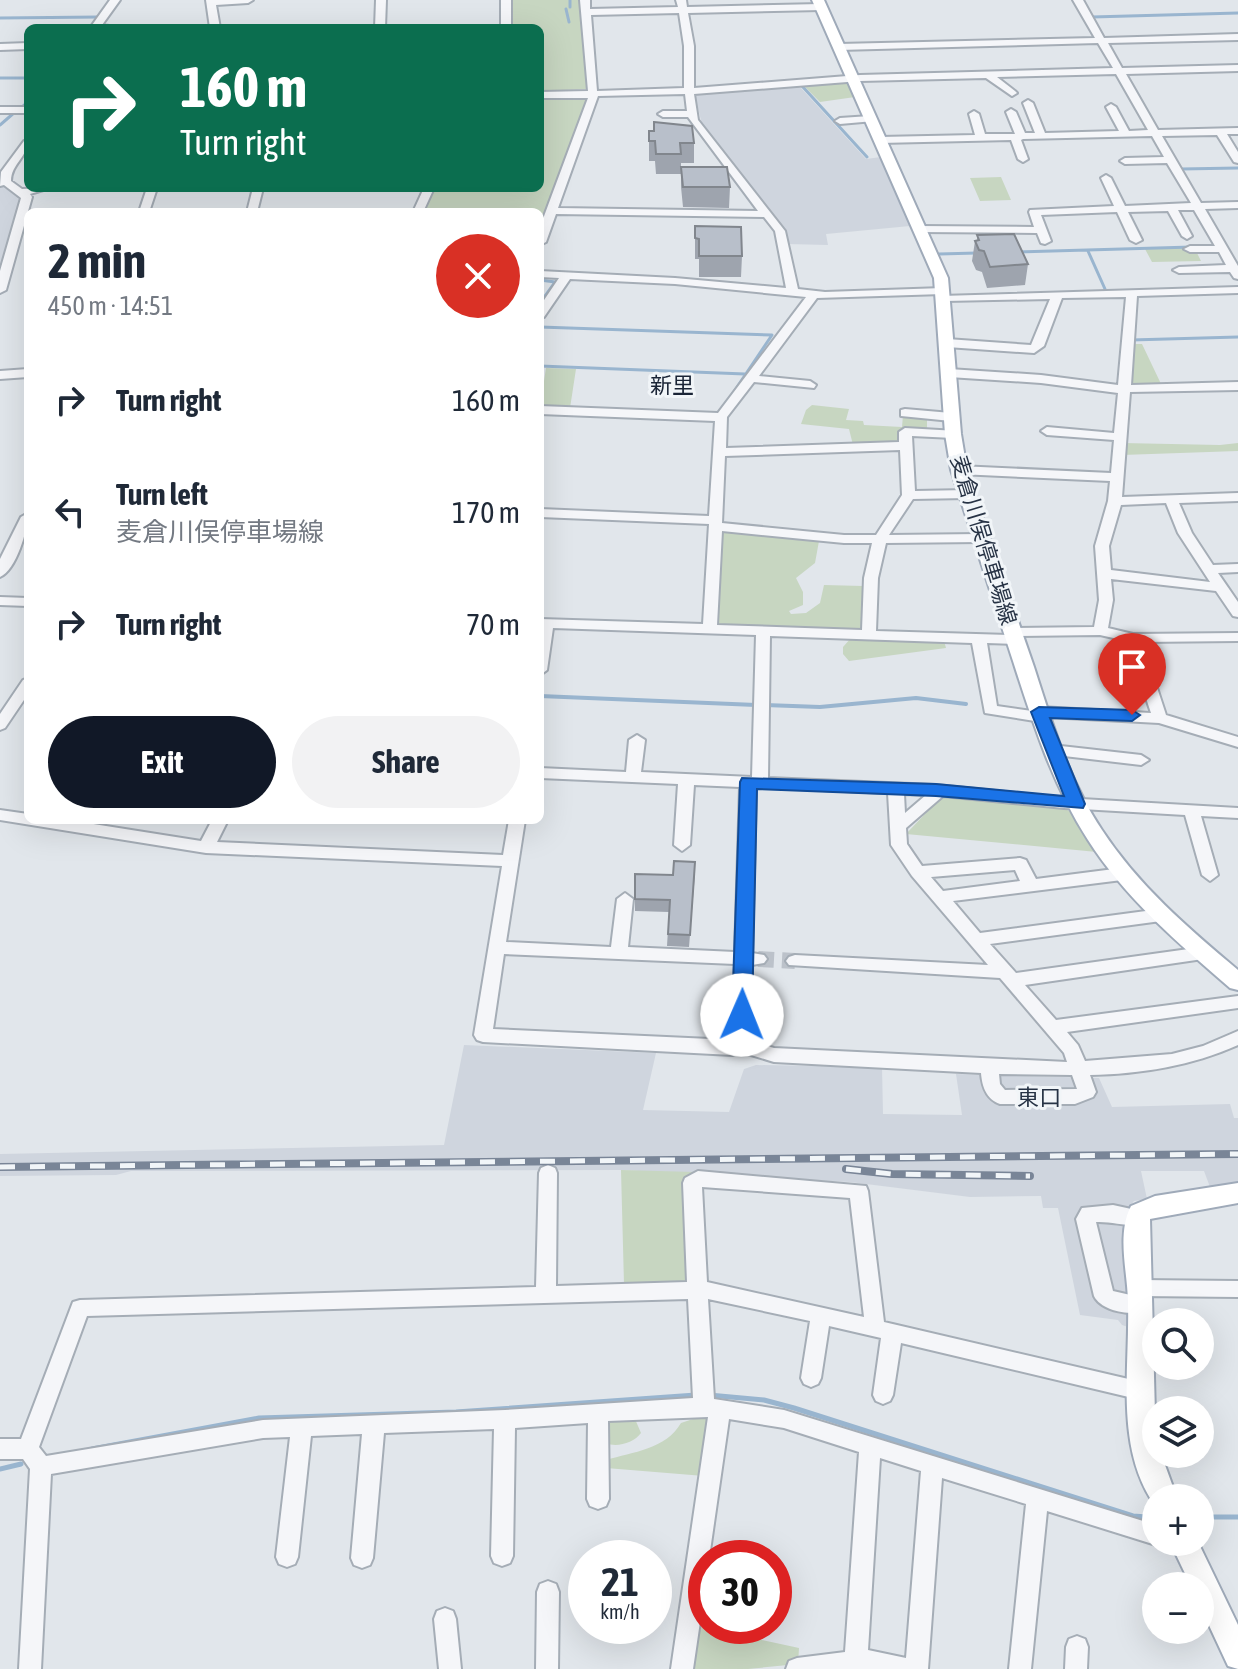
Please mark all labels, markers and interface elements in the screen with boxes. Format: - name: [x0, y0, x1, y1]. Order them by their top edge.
- text: 160 m: [180, 55, 307, 119]
- icon: right: [48, 56, 152, 160]
- text: Turn right: [180, 121, 307, 163]
- text: 2 min: [48, 233, 146, 288]
- button: close: [436, 234, 520, 318]
- text: 450 m · 14:51: [48, 291, 173, 321]
- district label: 新里: [650, 372, 694, 398]
- icon: right: [48, 378, 92, 422]
- text: Turn right: [116, 383, 222, 417]
- text: 160 m: [452, 383, 520, 417]
- street label: 麦倉川俣停車場線: [946, 452, 1022, 628]
- text: Turn left: [116, 477, 208, 511]
- icon: left: [48, 490, 92, 534]
- text: 170 m: [452, 495, 520, 529]
- text: 麦倉川俣停車場線: [116, 517, 324, 547]
- icon: right: [48, 602, 92, 646]
- text: Turn right: [116, 607, 222, 641]
- text: 70 m: [466, 607, 520, 641]
- pin: [1098, 633, 1166, 715]
- icon: arrive: [1110, 645, 1154, 689]
- button: Exit: [48, 716, 276, 808]
- button: Share: [292, 716, 520, 808]
- position arrow: [700, 973, 784, 1057]
- street label: 東口: [1017, 1084, 1061, 1110]
- map controls: [1142, 1308, 1214, 1644]
- button: search: [1142, 1308, 1214, 1380]
- button: layers: [1142, 1396, 1214, 1468]
- button: +: [1142, 1484, 1214, 1556]
- speed limit sign: 30: [688, 1540, 792, 1644]
- text: 21: [601, 1559, 639, 1604]
- button: −: [1142, 1572, 1214, 1644]
- text: km/h: [600, 1600, 640, 1623]

